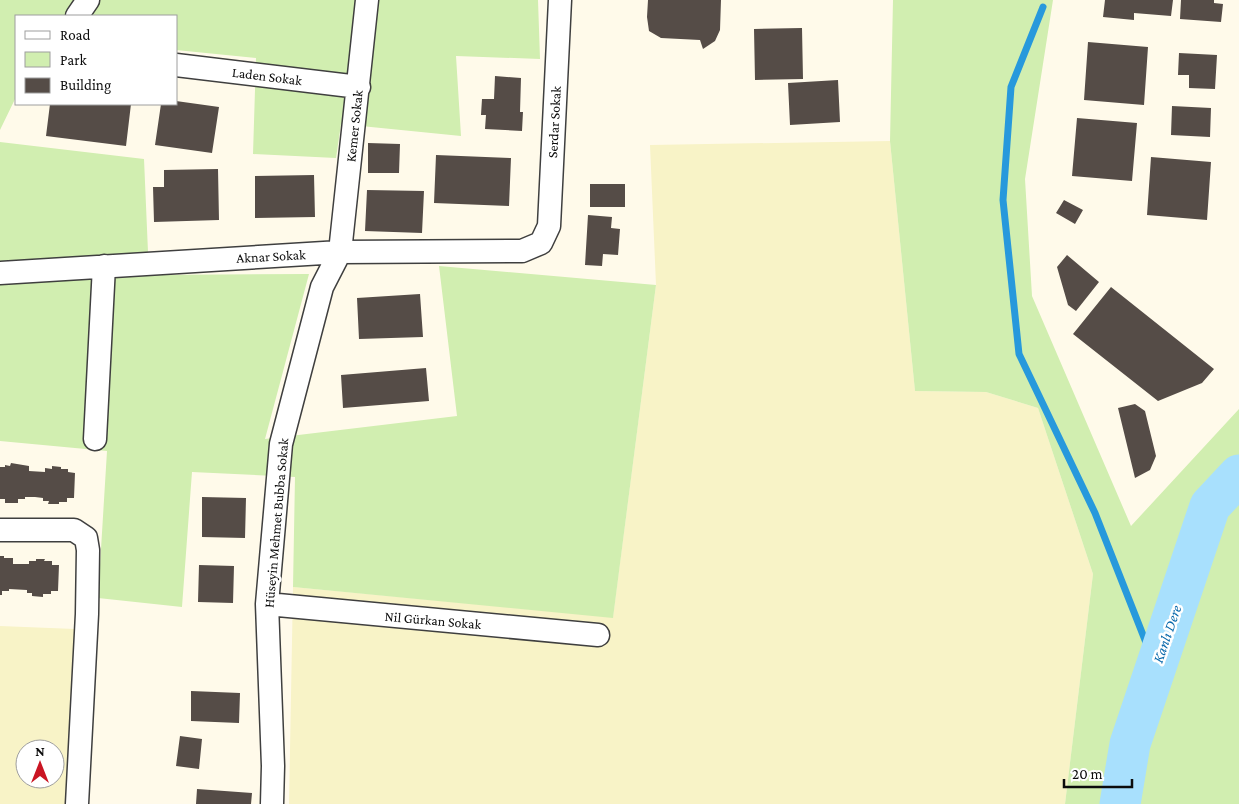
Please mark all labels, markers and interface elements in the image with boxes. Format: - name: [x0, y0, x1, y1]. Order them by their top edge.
- legend: [15, 15, 178, 105]
- text: Road: [60, 27, 91, 43]
- text: Park: [60, 52, 87, 68]
- street label: Laden Sokak: [231, 64, 303, 88]
- text: Building: [60, 77, 111, 94]
- street label: Serdar Sokak: [544, 85, 564, 158]
- street label: Kemer Sokak: [342, 89, 366, 163]
- street label: Aknar Sokak: [236, 246, 306, 266]
- street label: Hüseyin Mehmet Bubba Sokak: [261, 437, 291, 609]
- water label: Kanlı Dere: [1150, 603, 1184, 665]
- street label: Nil Gürkan Sokak: [384, 608, 482, 632]
- north arrow: [15, 739, 65, 789]
- text: N: [35, 743, 45, 759]
- scale bar: [1064, 756, 1132, 788]
- text: 20 m: [1072, 766, 1103, 782]

